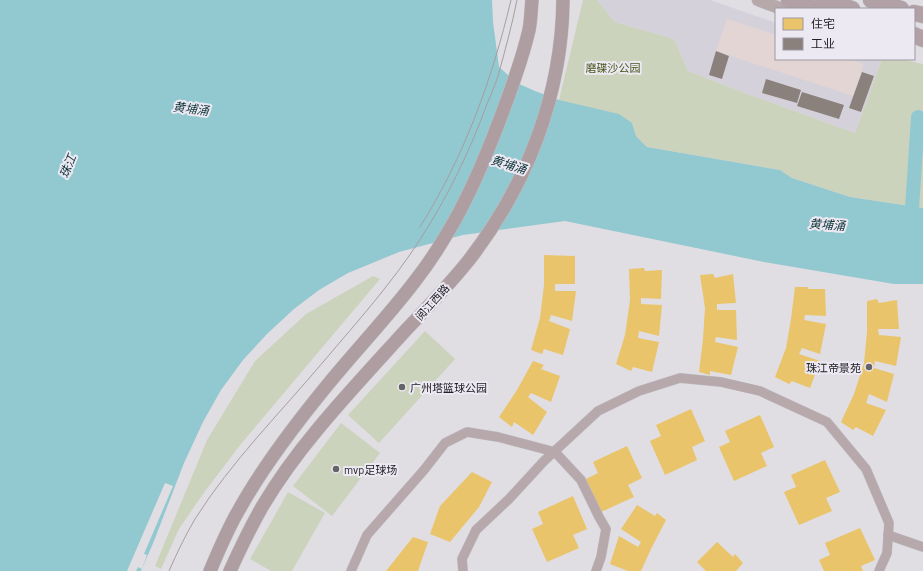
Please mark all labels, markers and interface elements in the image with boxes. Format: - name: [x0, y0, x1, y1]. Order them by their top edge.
- legend: [775, 8, 915, 60]
- text: 住宅: [811, 16, 835, 30]
- text: 工业: [811, 36, 835, 50]
- park label: 磨碟沙公园: [586, 61, 641, 74]
- water label: 黄埔涌: [172, 99, 212, 117]
- water label: 珠江: [56, 150, 79, 180]
- water label: 黄埔涌: [490, 152, 530, 177]
- water label: 黄埔涌: [809, 216, 847, 232]
- street label: 阅江西路: [412, 281, 452, 323]
- place label: 珠江帝景苑: [806, 361, 861, 374]
- marker: 珠江帝景苑: [864, 362, 874, 372]
- place label: 广州塔篮球公园: [410, 381, 487, 394]
- marker: 广州塔篮球公园: [397, 382, 407, 392]
- place label: mvp足球场: [344, 463, 397, 476]
- marker: mvp足球场: [331, 464, 341, 474]

